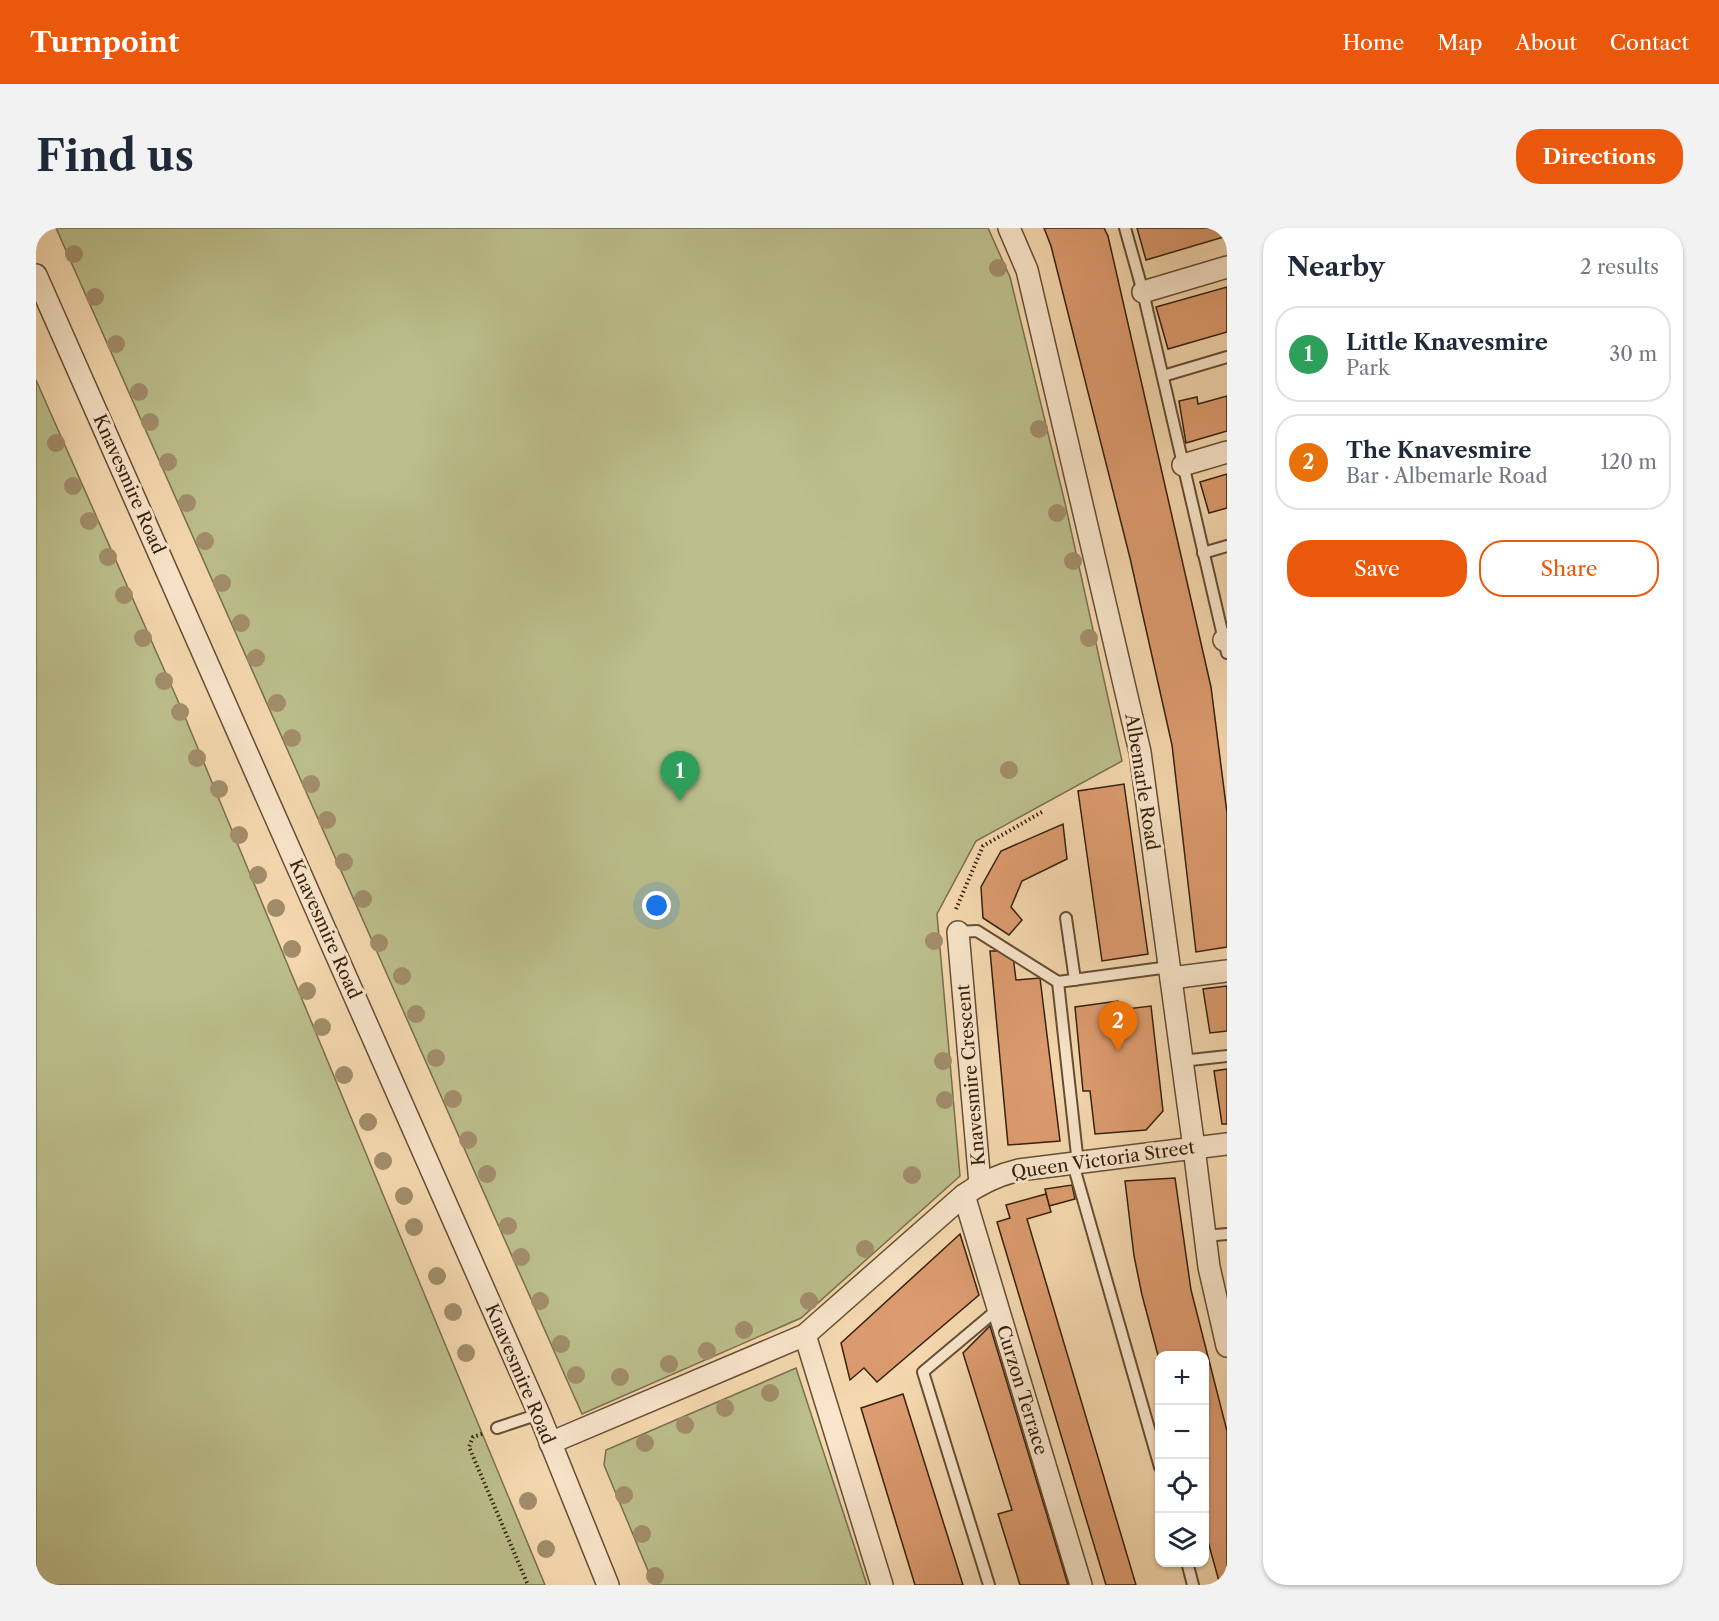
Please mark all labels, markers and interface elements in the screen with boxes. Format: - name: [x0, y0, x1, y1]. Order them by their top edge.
- text: Turnpoint: [30, 25, 179, 59]
- text: Home: [1343, 30, 1404, 55]
- text: Map: [1437, 30, 1482, 55]
- text: About: [1515, 30, 1577, 55]
- text: Contact: [1610, 30, 1689, 55]
- button: Directions: [1516, 129, 1683, 184]
- text: Find us: [36, 130, 194, 182]
- text: Nearby: [1287, 251, 1385, 283]
- text: 2 results: [1580, 255, 1659, 279]
- text: Little Knavesmire: [1346, 329, 1548, 356]
- text: 1: [1304, 342, 1313, 366]
- text: 30 m: [1609, 342, 1657, 366]
- text: Park: [1346, 356, 1389, 380]
- street label: Knavesmire Road: [88, 411, 170, 557]
- text: The Knavesmire: [1346, 437, 1531, 464]
- text: 2: [1303, 450, 1314, 474]
- text: 120 m: [1600, 450, 1657, 474]
- text: Bar · Albemarle Road: [1346, 464, 1548, 488]
- button: Save: [1287, 540, 1467, 597]
- button: Share: [1479, 540, 1659, 597]
- street label: Albemarle Road: [1120, 711, 1164, 852]
- pin: 1: [660, 752, 700, 801]
- street label: Knavesmire Road: [284, 856, 366, 1002]
- your location: [642, 891, 671, 920]
- street label: Knavesmire Crescent: [952, 983, 990, 1167]
- pin: 2: [1098, 1002, 1138, 1051]
- street label: Queen Victoria Street: [1010, 1136, 1197, 1184]
- street label: Knavesmire Road: [480, 1300, 560, 1448]
- street label: Curzon Terrace: [992, 1323, 1052, 1457]
- map controls: [1155, 1351, 1209, 1567]
- button: +: [1155, 1351, 1209, 1405]
- button: −: [1155, 1405, 1209, 1459]
- button: locate: [1155, 1459, 1209, 1513]
- button: layers: [1155, 1513, 1209, 1567]

